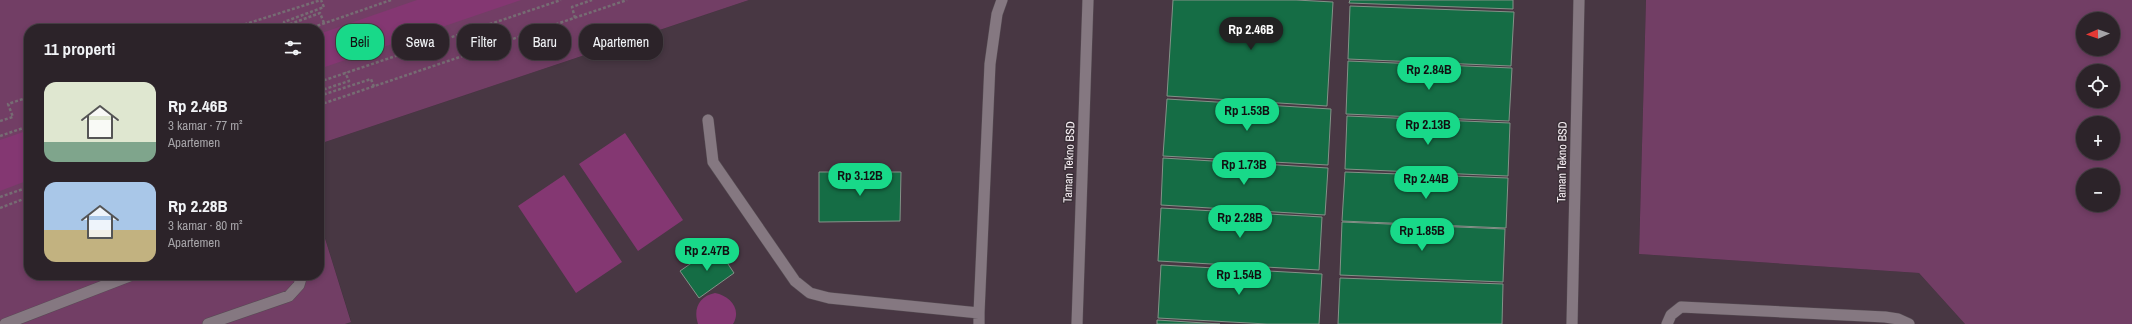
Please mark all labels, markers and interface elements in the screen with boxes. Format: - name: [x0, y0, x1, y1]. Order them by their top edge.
- north arrow: [2076, 12, 2120, 56]
- map controls: [2076, 12, 2120, 212]
- pin: Rp 2.46B: [1210, 17, 1292, 51]
- text: Rp 2.46B: [1228, 21, 1274, 38]
- chip: Beli: [336, 24, 384, 60]
- chip: Sewa: [392, 24, 449, 60]
- chip: Filter: [457, 24, 511, 60]
- chip: Baru: [519, 24, 571, 60]
- chip: Apartemen: [579, 24, 663, 60]
- text: 11 properti: [44, 37, 115, 60]
- icon: filters: [282, 37, 304, 59]
- pin: Rp 2.84B: [1388, 57, 1470, 91]
- text: Rp 2.84B: [1406, 61, 1452, 78]
- button: locate: [2076, 64, 2120, 108]
- text: Rp 2.46B: [168, 94, 228, 117]
- icon: home: [76, 98, 124, 146]
- pin: Rp 1.53B: [1206, 98, 1288, 132]
- text: Rp 1.53B: [1224, 102, 1270, 119]
- pin: Rp 2.13B: [1387, 112, 1469, 146]
- text: Rp 2.13B: [1405, 116, 1451, 133]
- button: +: [2076, 116, 2120, 160]
- text: 3 kamar · 77 m²: [168, 117, 243, 134]
- street label: Taman Tekno BSD: [1060, 121, 1078, 203]
- street label: Taman Tekno BSD: [1553, 121, 1571, 203]
- text: Apartemen: [168, 134, 220, 151]
- pin: Rp 1.73B: [1203, 152, 1285, 186]
- text: Rp 1.73B: [1221, 156, 1267, 173]
- pin: Rp 3.12B: [819, 163, 901, 197]
- pin: Rp 2.44B: [1385, 166, 1467, 200]
- text: Rp 3.12B: [837, 167, 883, 184]
- button: −: [2076, 168, 2120, 212]
- text: Rp 2.44B: [1403, 170, 1449, 187]
- text: Rp 2.28B: [168, 194, 228, 217]
- icon: home: [76, 198, 124, 246]
- pin: Rp 2.28B: [1199, 205, 1281, 239]
- text: Rp 2.28B: [1217, 209, 1263, 226]
- text: 3 kamar · 80 m²: [168, 217, 243, 234]
- pin: Rp 1.85B: [1381, 218, 1463, 252]
- text: Rp 1.85B: [1399, 222, 1445, 239]
- text: Apartemen: [168, 234, 220, 251]
- pin: Rp 2.47B: [666, 238, 748, 272]
- text: Rp 2.47B: [684, 242, 730, 259]
- pin: Rp 1.54B: [1198, 262, 1280, 296]
- text: Rp 1.54B: [1216, 266, 1262, 283]

